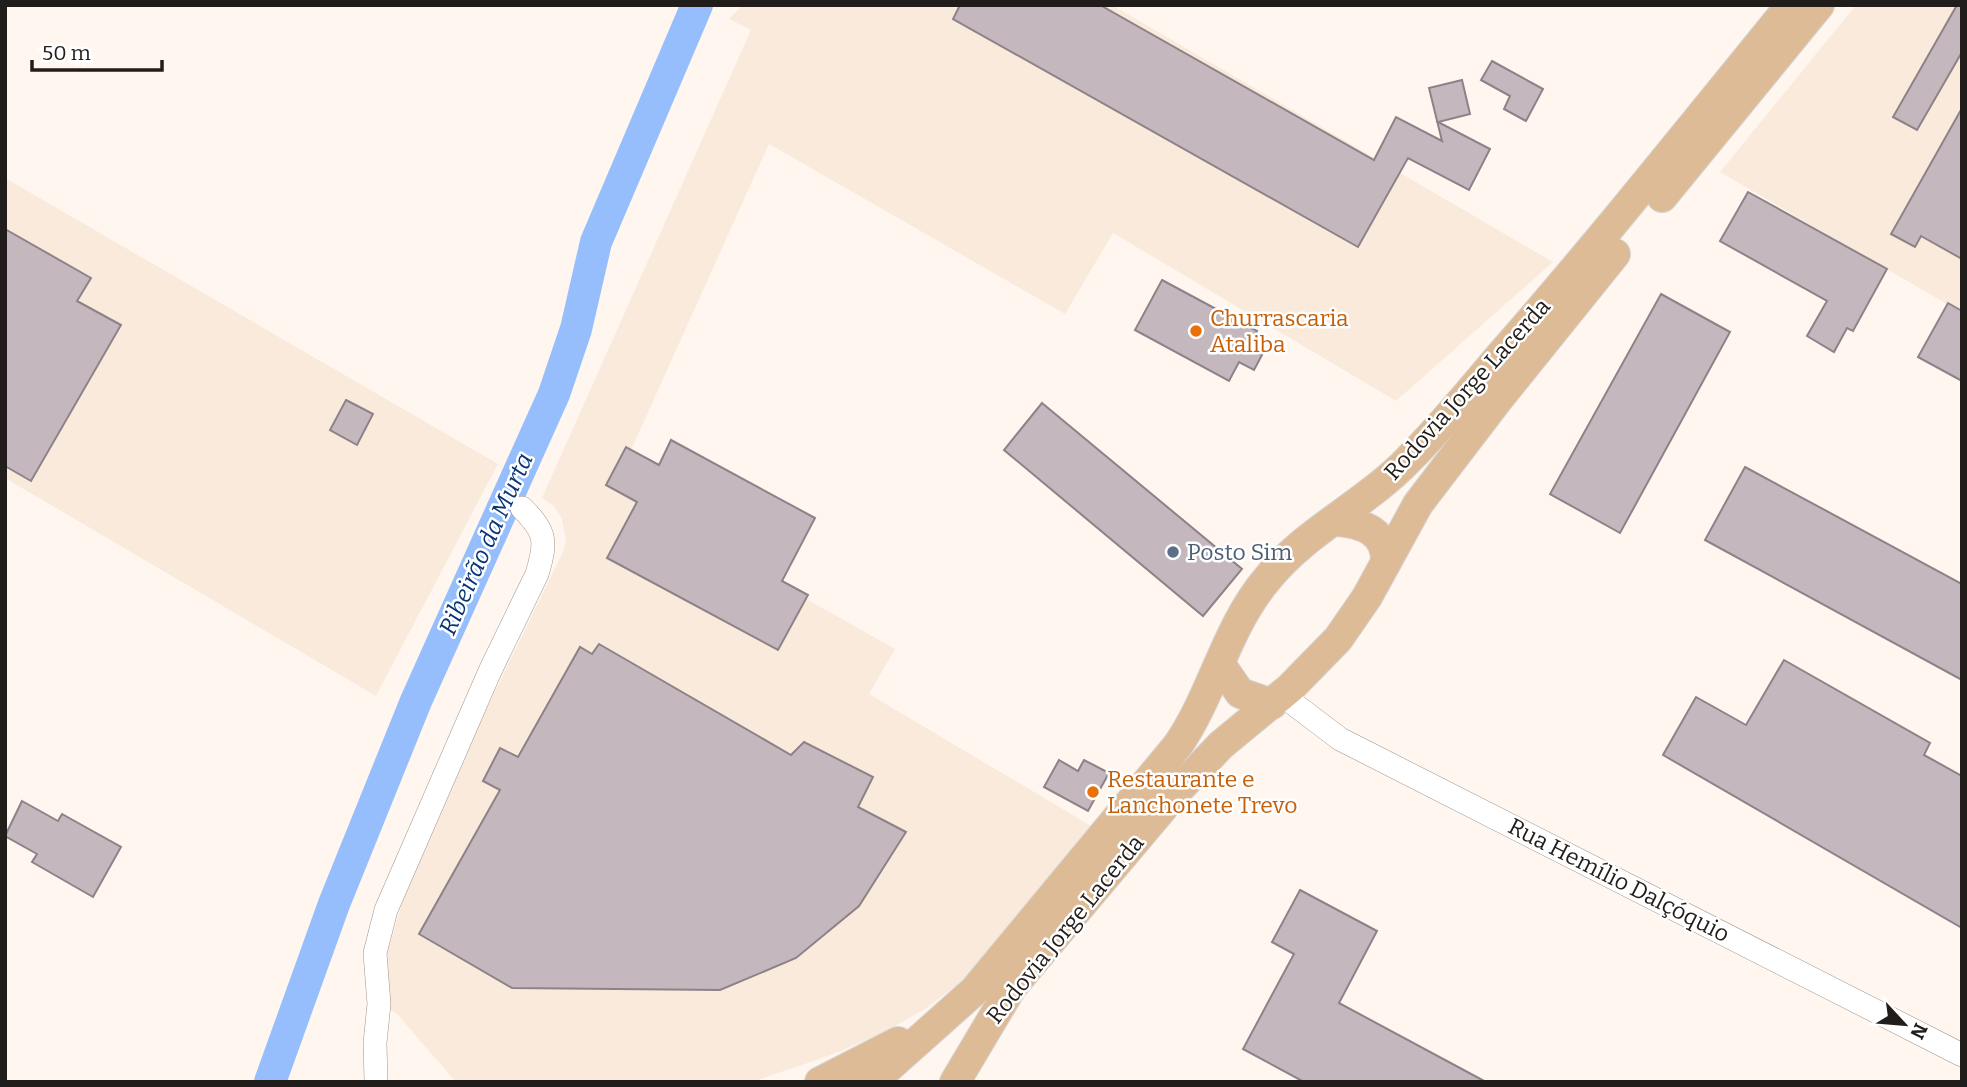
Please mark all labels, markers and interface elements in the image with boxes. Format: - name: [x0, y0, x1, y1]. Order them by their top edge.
- scale bar: [32, 28, 161, 72]
- text: 50 m: [42, 40, 91, 66]
- street label: Rodovia Jorge Lacerda: [1378, 292, 1556, 485]
- place label: Churrascaria Ataliba: [1210, 304, 1349, 358]
- marker: Churrascaria Ataliba: [1188, 323, 1204, 339]
- water label: Ribeirão da Murta: [433, 449, 539, 639]
- place label: Posto Sim: [1187, 538, 1292, 566]
- marker: Posto Sim: [1165, 544, 1181, 560]
- place label: Restaurante e Lanchonete Trevo: [1107, 765, 1297, 819]
- marker: Restaurante e Lanchonete Trevo: [1085, 784, 1101, 800]
- street label: Rua Hemílio Dalçóquio: [1504, 812, 1734, 948]
- street label: Rodovia Jorge Lacerda: [980, 829, 1150, 1029]
- north arrow: [1869, 989, 1939, 1059]
- text: N: [1905, 1020, 1932, 1043]

